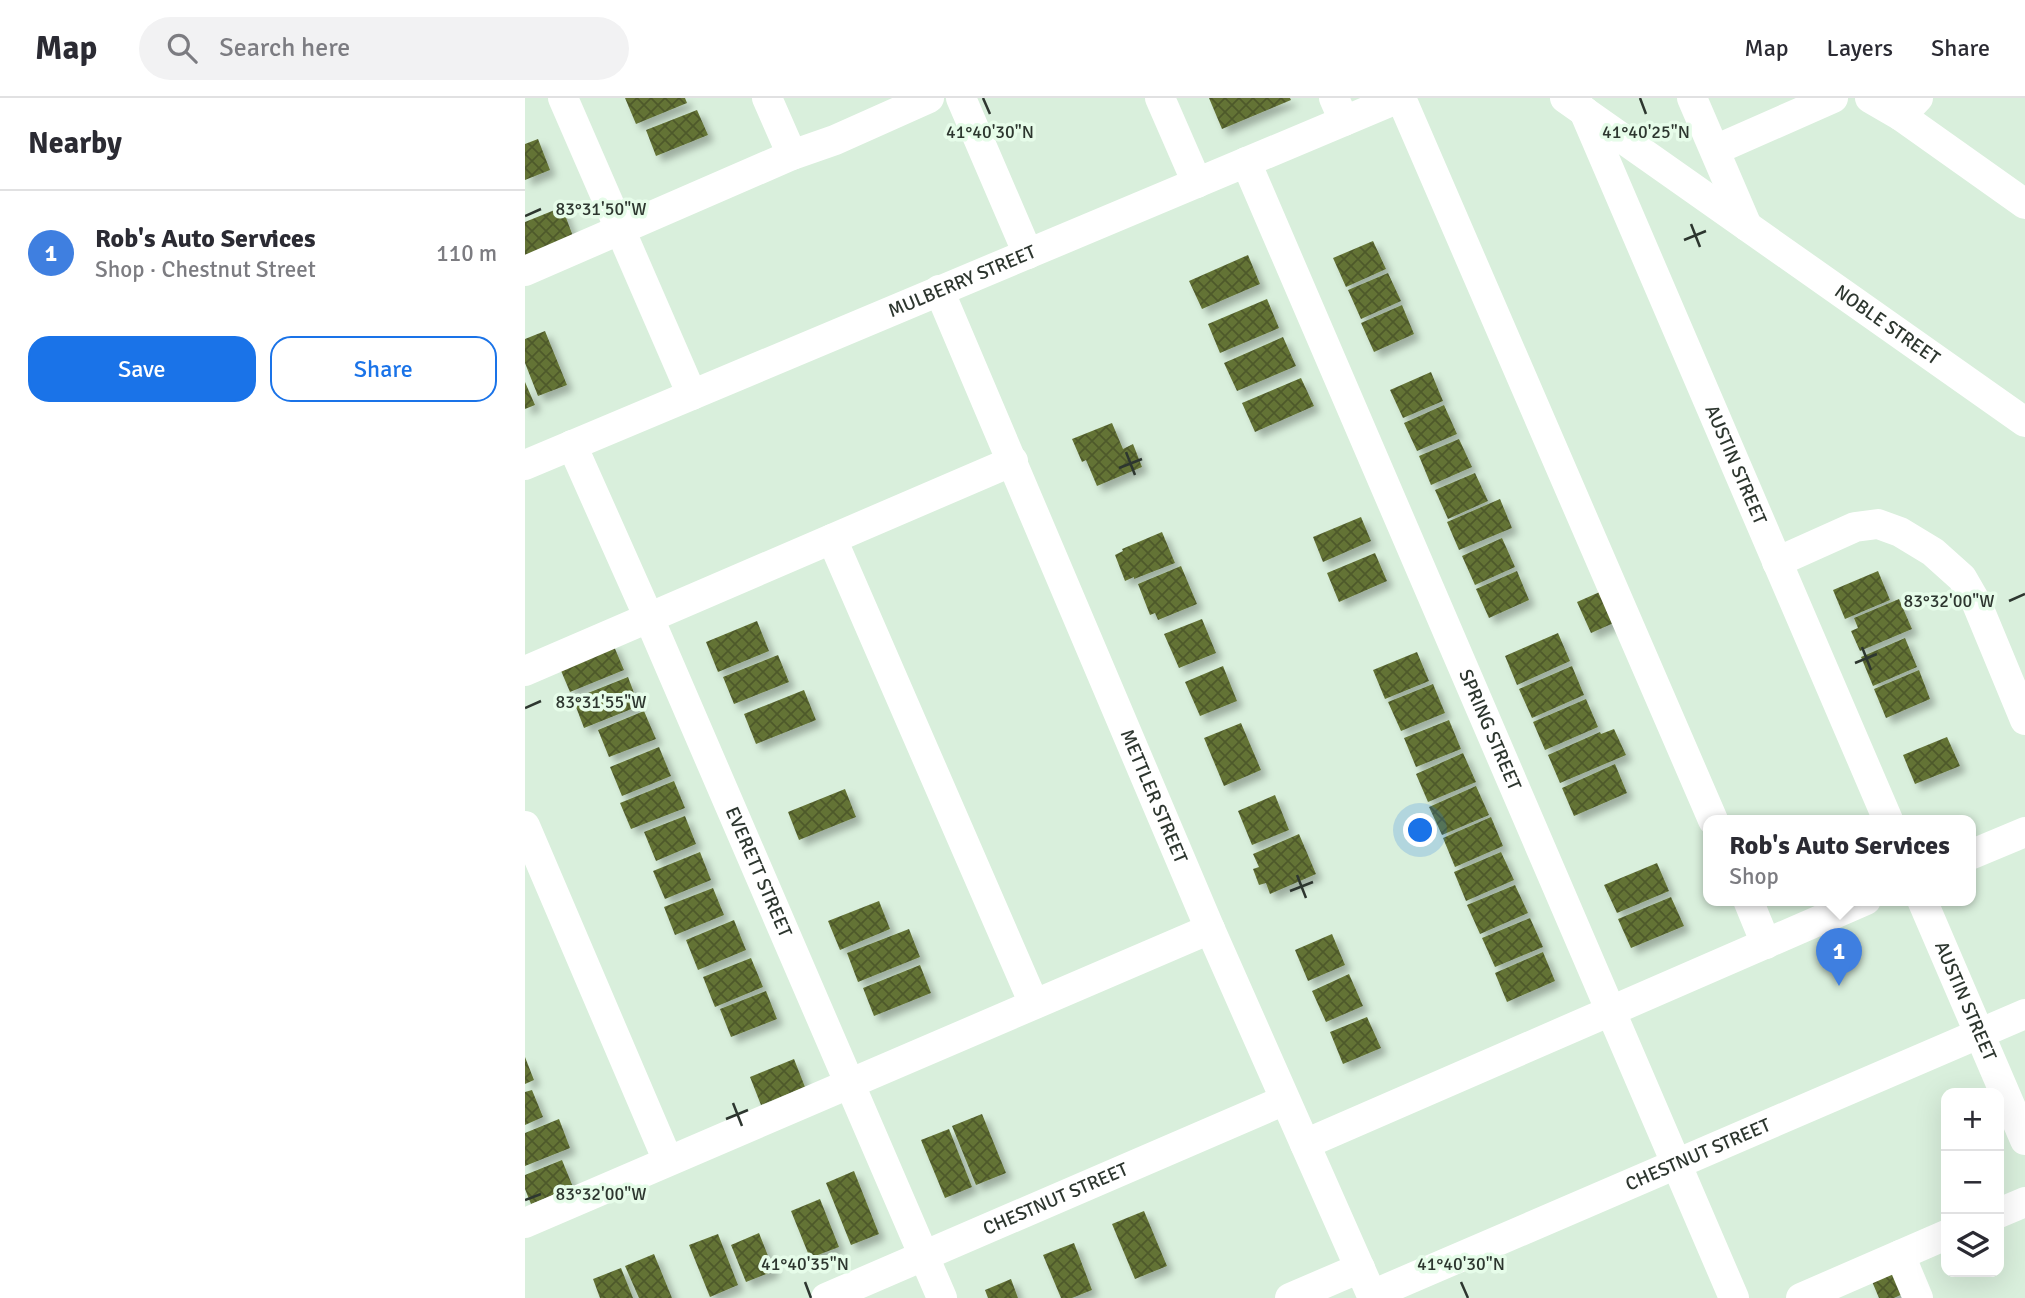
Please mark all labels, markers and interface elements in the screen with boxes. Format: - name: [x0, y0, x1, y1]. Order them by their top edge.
- search box: [139, 17, 629, 80]
- text: Map: [35, 28, 97, 69]
- icon: search: [163, 29, 201, 67]
- text: Search here: [219, 32, 350, 64]
- text: Map: [1744, 33, 1789, 63]
- text: Layers: [1827, 33, 1893, 63]
- text: Share: [1931, 33, 1990, 63]
- text: 41°40'30"N: [946, 121, 1034, 143]
- text: 41°40'25"N: [1602, 121, 1690, 143]
- text: Nearby: [28, 125, 122, 162]
- text: 83°31'50"W: [556, 198, 646, 220]
- text: Rob's Auto Services: [95, 223, 316, 255]
- text: 1: [45, 239, 57, 268]
- text: 110 m: [436, 239, 497, 268]
- street label: MULBERRY STREET: [885, 240, 1040, 323]
- text: Shop · Chestnut Street: [95, 255, 316, 284]
- street label: NOBLE STREET: [1830, 280, 1945, 371]
- button: Save: [28, 336, 256, 402]
- button: Share: [270, 336, 497, 402]
- street label: AUSTIN STREET: [1700, 401, 1772, 529]
- text: 83°32'00"W: [1904, 590, 1994, 612]
- street label: SPRING STREET: [1453, 666, 1527, 795]
- text: 83°31'55"W: [556, 691, 646, 713]
- street label: METTLER STREET: [1115, 726, 1193, 868]
- street label: EVERETT STREET: [720, 803, 797, 942]
- your location: [1403, 813, 1437, 847]
- popup: [1703, 815, 1976, 906]
- text: Rob's Auto Services: [1729, 830, 1950, 862]
- text: Shop: [1729, 862, 1779, 891]
- pin: 1: [1816, 928, 1862, 986]
- street label: AUSTIN STREET: [1929, 938, 2002, 1065]
- map controls: [1941, 1088, 2004, 1277]
- button: +: [1941, 1088, 2004, 1151]
- street label: CHESTNUT STREET: [1622, 1113, 1775, 1196]
- button: −: [1941, 1151, 2004, 1214]
- street label: CHESTNUT STREET: [979, 1157, 1132, 1241]
- text: 83°32'00"W: [556, 1183, 646, 1205]
- button: layers: [1941, 1214, 2004, 1277]
- text: 41°40'35"N: [761, 1253, 849, 1275]
- text: 41°40'30"N: [1417, 1253, 1505, 1275]

